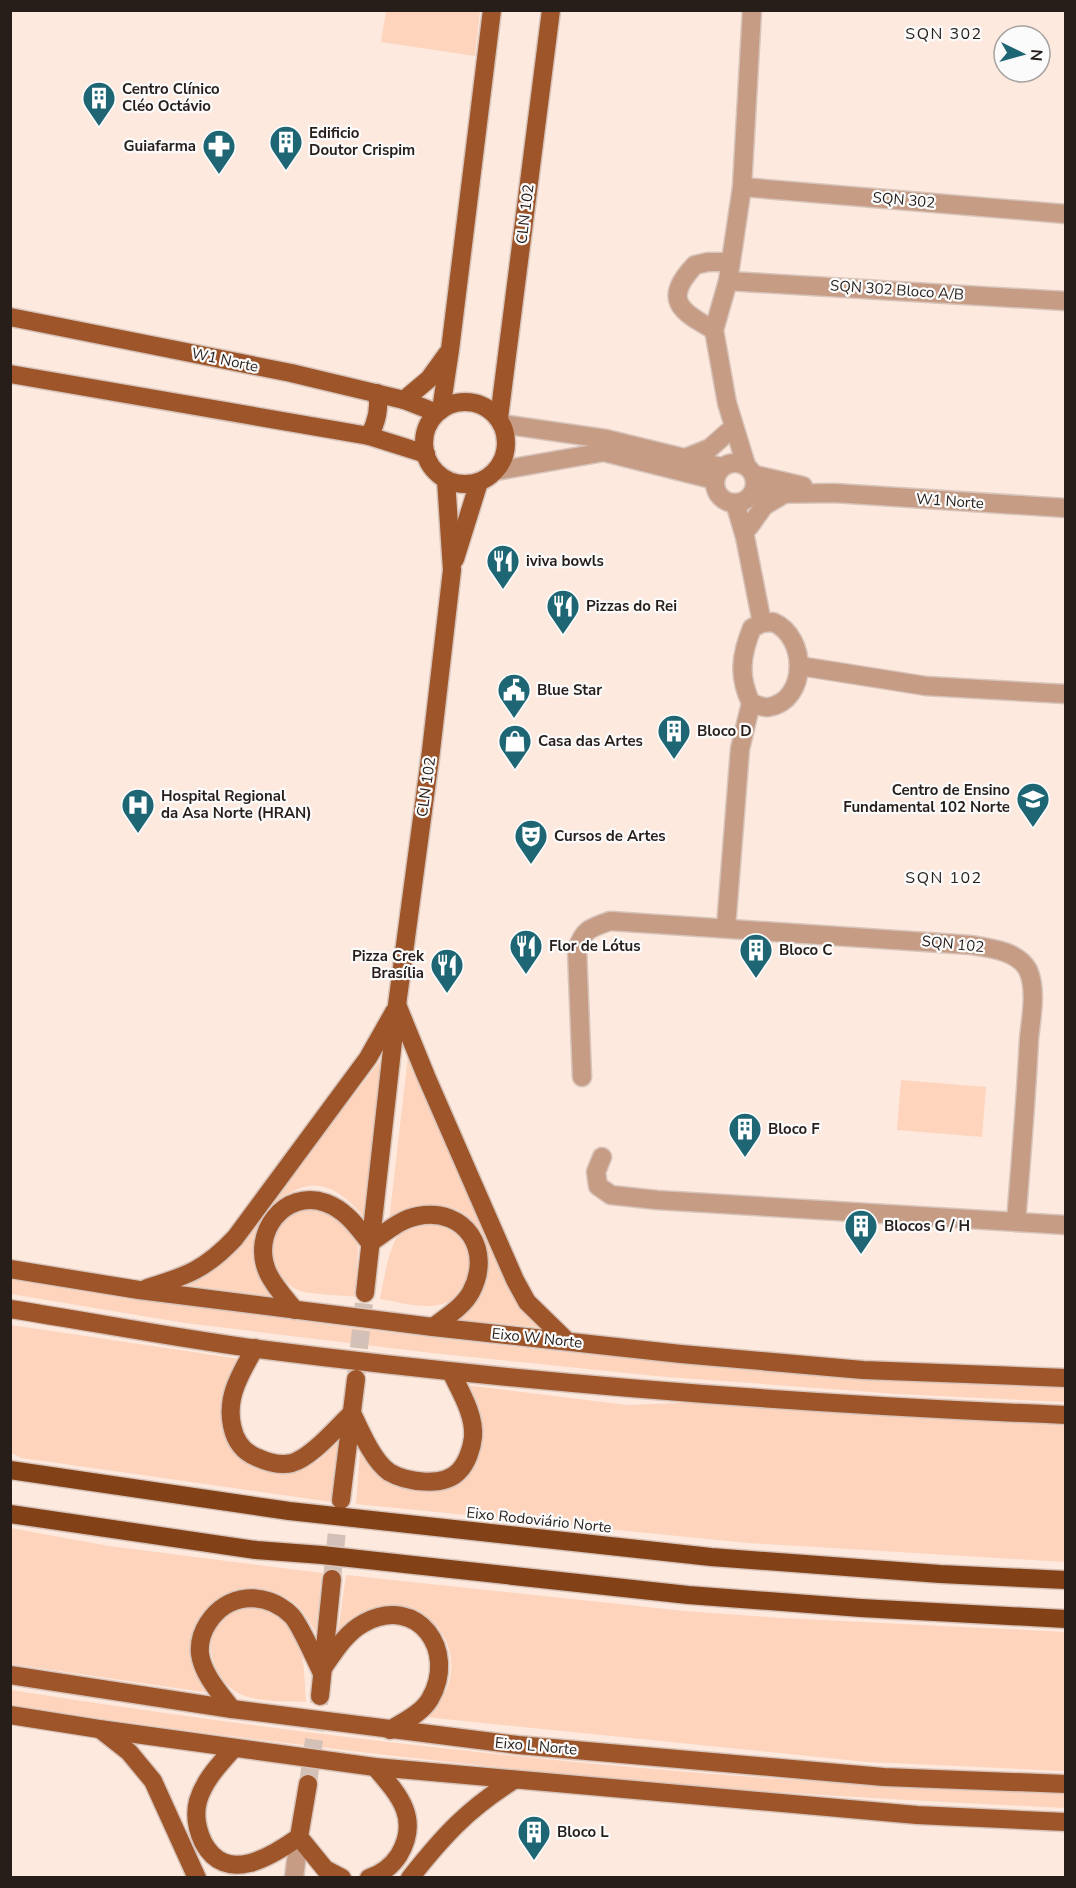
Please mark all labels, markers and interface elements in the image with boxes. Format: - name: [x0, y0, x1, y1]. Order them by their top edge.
- district label: SQN 302: [905, 23, 983, 45]
- north arrow: [992, 24, 1052, 84]
- text: N: [1024, 48, 1047, 62]
- place label: Centro Clínico Cléo Octávio: [122, 79, 220, 116]
- building icon: Centro Clínico Cléo Octávio: [81, 80, 117, 127]
- place label: Edificio Doutor Crispim: [309, 123, 415, 160]
- building icon: Edificio Doutor Crispim: [268, 124, 304, 171]
- pharmacy icon: Guiafarma: [201, 128, 237, 175]
- place label: Guiafarma: [123, 136, 196, 156]
- street label: CLN 102: [511, 183, 539, 245]
- street label: SQN 302: [872, 187, 936, 213]
- street label: SQN 302 Bloco A/B: [829, 275, 965, 305]
- street label: W1 Norte: [190, 343, 260, 377]
- street label: W1 Norte: [916, 489, 984, 513]
- restaurant icon: iviva bowls: [485, 543, 521, 590]
- place label: iviva bowls: [526, 551, 604, 571]
- restaurant icon: Pizzas do Rei: [545, 588, 581, 635]
- place label: Pizzas do Rei: [586, 596, 677, 616]
- public building icon: Blue Star: [496, 672, 532, 719]
- place label: Blue Star: [537, 680, 602, 700]
- building icon: Bloco D: [656, 713, 692, 760]
- place label: Bloco D: [697, 721, 752, 741]
- shop icon: Casa das Artes: [497, 723, 533, 770]
- place label: Casa das Artes: [538, 731, 643, 751]
- street label: CLN 102: [412, 756, 440, 818]
- place label: Centro de Ensino Fundamental 102 Norte: [843, 780, 1010, 817]
- school or university icon: Centro de Ensino Fundamental 102 Norte: [1015, 781, 1051, 828]
- place label: Hospital Regional da Asa Norte (HRAN): [161, 786, 312, 823]
- hospital icon: Hospital Regional da Asa Norte (HRAN): [120, 787, 156, 834]
- theatre icon: Cursos de Artes: [513, 818, 549, 865]
- place label: Cursos de Artes: [554, 826, 666, 846]
- district label: SQN 102: [905, 867, 983, 889]
- restaurant icon: Flor de Lótus: [508, 928, 544, 975]
- street label: SQN 102: [921, 931, 985, 957]
- building icon: Bloco C: [738, 932, 774, 979]
- place label: Flor de Lótus: [549, 936, 641, 956]
- place label: Bloco C: [779, 940, 832, 960]
- place label: Pizza Crek Brasília: [352, 946, 425, 983]
- restaurant icon: Pizza Crek Brasília: [429, 947, 465, 994]
- building icon: Bloco F: [727, 1111, 763, 1158]
- place label: Bloco F: [768, 1119, 820, 1139]
- building icon: Blocos G / H: [843, 1208, 879, 1255]
- place label: Blocos G / H: [884, 1216, 970, 1236]
- street label: Eixo W Norte: [491, 1323, 583, 1353]
- street label: Eixo Rodoviário Norte: [465, 1502, 613, 1538]
- street label: Eixo L Norte: [494, 1732, 578, 1760]
- building icon: Bloco L: [516, 1814, 552, 1861]
- place label: Bloco L: [557, 1822, 609, 1842]

